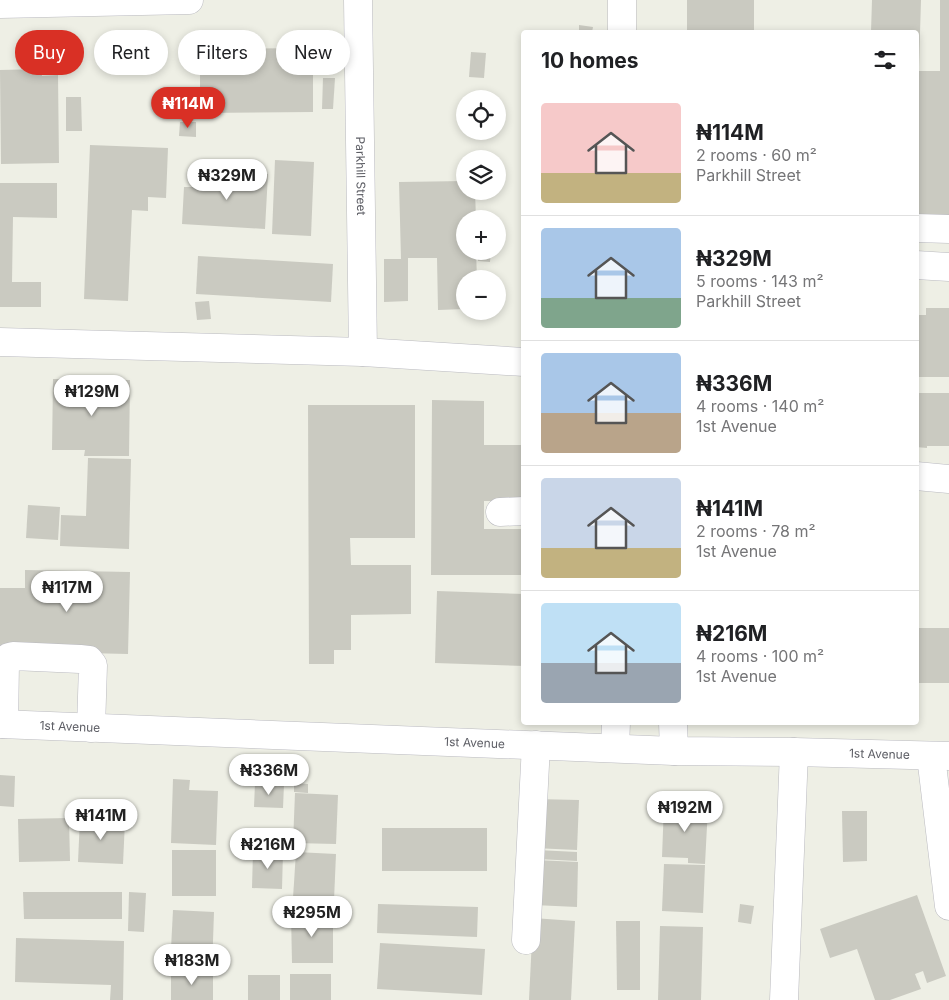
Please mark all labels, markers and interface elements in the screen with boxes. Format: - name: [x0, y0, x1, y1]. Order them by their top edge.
- chip: Buy: [15, 30, 84, 75]
- chip: Rent: [94, 30, 168, 75]
- chip: Filters: [178, 30, 266, 75]
- chip: New: [276, 30, 350, 75]
- icon: filters: [871, 46, 899, 74]
- text: 10 homes: [541, 48, 639, 73]
- pin: ₦114M: [153, 86, 223, 129]
- map controls: [456, 90, 506, 320]
- button: locate: [456, 90, 506, 140]
- text: ₦114M: [162, 93, 214, 113]
- text: ₦114M: [696, 120, 764, 145]
- icon: home: [581, 123, 641, 183]
- street label: Parkhill Street: [353, 136, 369, 216]
- text: 2 rooms · 60 m²: [696, 145, 817, 165]
- button: layers: [456, 150, 506, 200]
- pin: ₦329M: [192, 158, 262, 201]
- text: ₦329M: [198, 165, 256, 185]
- text: Parkhill Street: [696, 165, 801, 185]
- button: +: [456, 210, 506, 260]
- text: ₦329M: [696, 246, 772, 271]
- icon: home: [581, 248, 641, 308]
- button: −: [456, 270, 506, 320]
- text: 5 rooms · 143 m²: [696, 271, 824, 291]
- text: Parkhill Street: [696, 291, 801, 311]
- text: ₦336M: [696, 371, 772, 396]
- icon: home: [581, 373, 641, 433]
- pin: ₦129M: [57, 374, 127, 417]
- text: ₦129M: [65, 381, 119, 401]
- text: 4 rooms · 140 m²: [696, 396, 824, 416]
- text: 1st Avenue: [696, 416, 777, 436]
- text: ₦141M: [696, 496, 763, 521]
- icon: home: [581, 498, 641, 558]
- text: 2 rooms · 78 m²: [696, 521, 816, 541]
- text: 1st Avenue: [696, 541, 777, 561]
- pin: ₦117M: [32, 570, 102, 613]
- text: ₦117M: [42, 577, 92, 597]
- text: ₦216M: [696, 621, 767, 646]
- icon: home: [581, 623, 641, 683]
- text: 4 rooms · 100 m²: [696, 646, 824, 666]
- text: 1st Avenue: [696, 666, 777, 686]
- street label: 1st Avenue: [39, 718, 101, 735]
- street label: 1st Avenue: [444, 734, 505, 751]
- street label: 1st Avenue: [849, 745, 910, 762]
- pin: ₦336M: [234, 754, 304, 796]
- text: ₦336M: [240, 760, 298, 780]
- pin: ₦192M: [650, 790, 720, 833]
- text: ₦192M: [658, 797, 712, 817]
- pin: ₦141M: [66, 798, 136, 841]
- text: ₦141M: [75, 805, 127, 825]
- pin: ₦216M: [233, 828, 303, 870]
- text: ₦216M: [241, 834, 295, 854]
- pin: ₦295M: [277, 896, 347, 938]
- text: ₦295M: [283, 902, 341, 922]
- pin: ₦183M: [157, 944, 227, 986]
- text: ₦183M: [165, 950, 219, 970]

